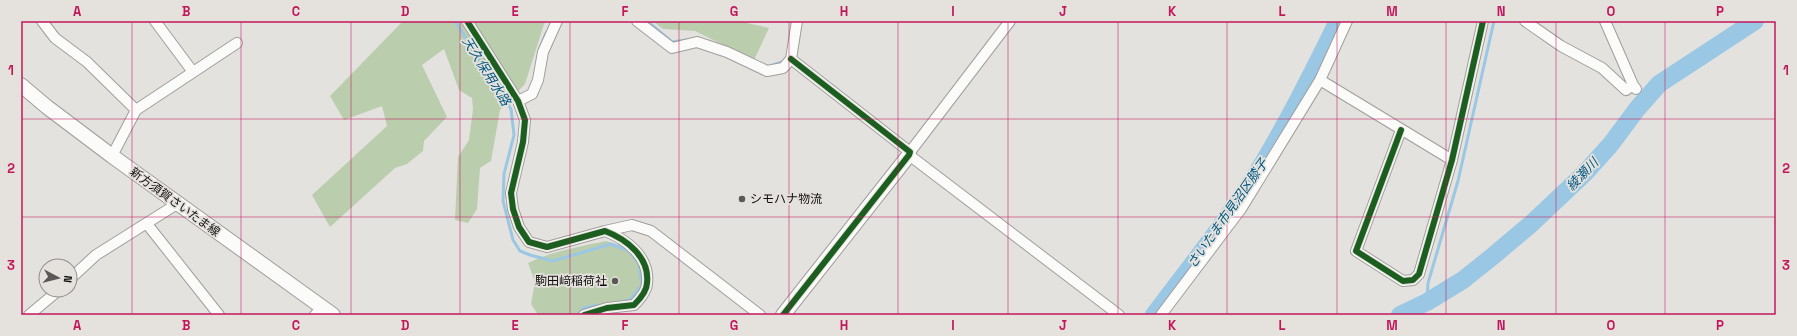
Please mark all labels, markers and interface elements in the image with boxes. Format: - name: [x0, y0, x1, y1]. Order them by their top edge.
- text: A: [73, 3, 82, 20]
- text: B: [182, 3, 191, 20]
- text: C: [292, 3, 300, 20]
- text: D: [401, 3, 410, 20]
- text: E: [511, 3, 519, 20]
- text: F: [622, 3, 629, 20]
- text: G: [730, 3, 738, 20]
- text: H: [840, 3, 848, 20]
- text: I: [951, 3, 955, 20]
- text: J: [1059, 3, 1067, 20]
- text: K: [1168, 3, 1177, 20]
- text: L: [1278, 3, 1286, 20]
- text: M: [1386, 3, 1398, 20]
- text: N: [1497, 3, 1505, 20]
- text: O: [1607, 3, 1616, 20]
- text: P: [1716, 3, 1724, 20]
- water label: 天久保用水路: [459, 34, 515, 110]
- text: 1: [8, 62, 14, 79]
- text: 1: [1783, 62, 1789, 79]
- water label: 綾瀬川: [1563, 153, 1603, 194]
- water label: さいたま市見沼区膝子: [1183, 155, 1272, 271]
- text: 2: [7, 160, 15, 177]
- text: 2: [1782, 160, 1790, 177]
- street label: 新方須賀さいたま線: [127, 164, 223, 240]
- place label: シモハナ物流: [750, 191, 822, 207]
- marker: シモハナ物流: [737, 194, 747, 204]
- text: 3: [7, 257, 15, 274]
- text: 3: [1782, 257, 1790, 274]
- north arrow: [38, 258, 78, 298]
- place label: 駒田﨑稲荷社: [535, 273, 607, 289]
- text: N: [61, 275, 75, 284]
- marker: 駒田﨑稲荷社: [610, 276, 620, 286]
- text: A: [73, 317, 82, 334]
- text: B: [182, 317, 191, 334]
- text: C: [292, 317, 300, 334]
- text: D: [401, 317, 410, 334]
- text: E: [511, 317, 519, 334]
- text: F: [622, 317, 629, 334]
- text: G: [730, 317, 738, 334]
- text: H: [840, 317, 848, 334]
- text: I: [951, 317, 955, 334]
- text: J: [1059, 317, 1067, 334]
- text: K: [1168, 317, 1177, 334]
- text: L: [1278, 317, 1286, 334]
- text: M: [1386, 317, 1398, 334]
- text: N: [1497, 317, 1505, 334]
- text: O: [1607, 317, 1616, 334]
- text: P: [1716, 317, 1724, 334]

